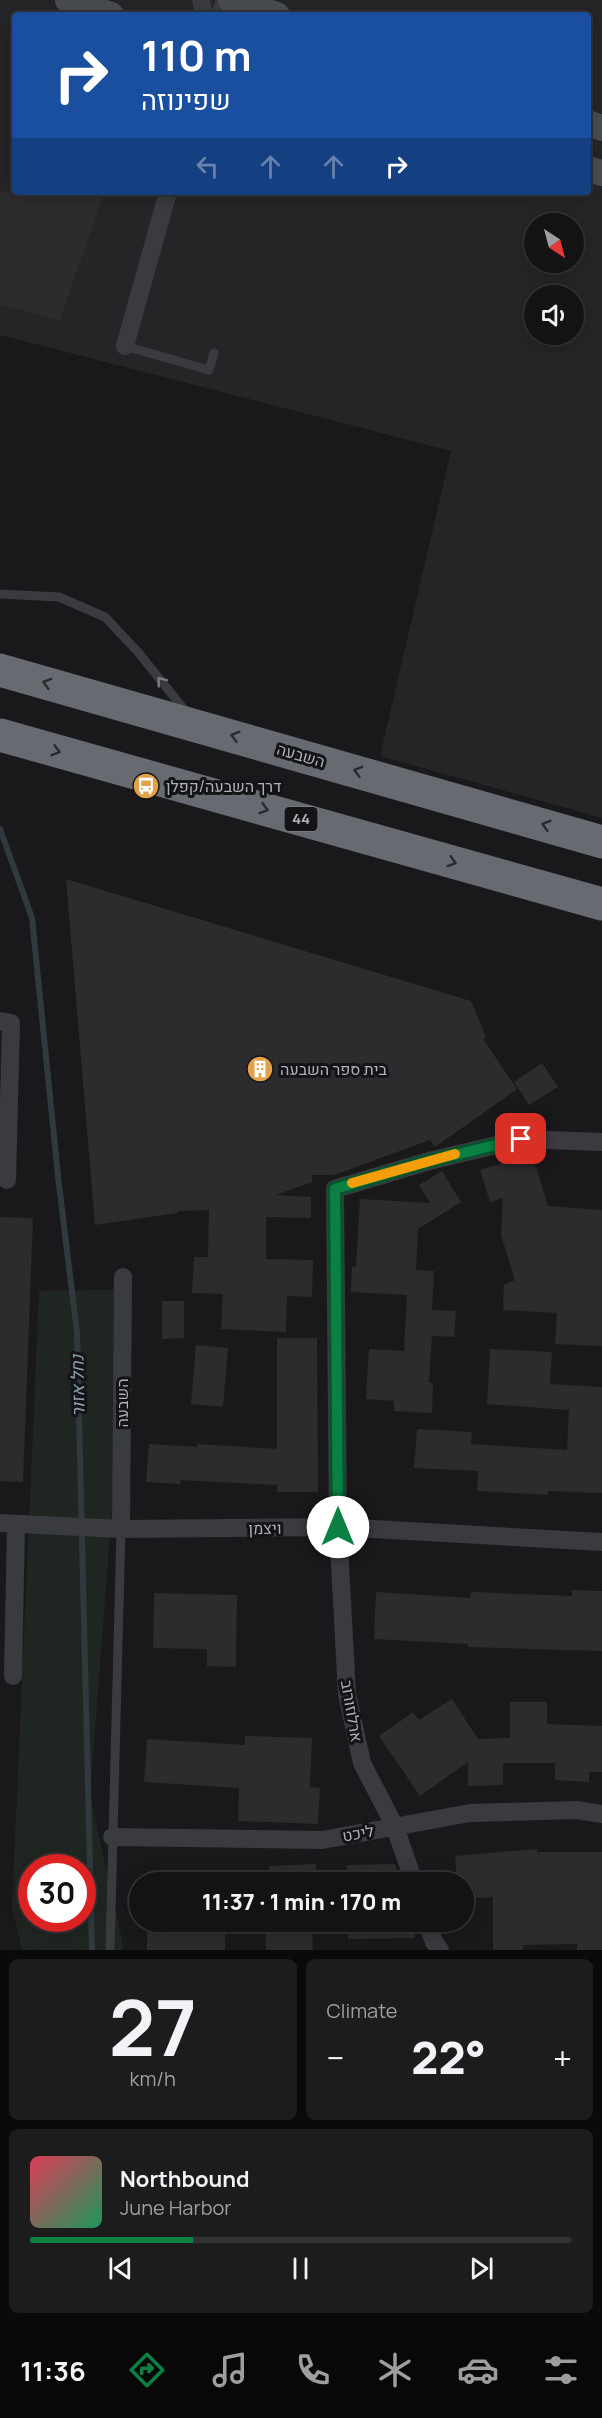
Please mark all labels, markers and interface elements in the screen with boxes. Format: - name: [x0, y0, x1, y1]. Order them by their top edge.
- text: 110 m: [141, 26, 252, 84]
- icon: right: [42, 36, 120, 114]
- text: שפינוזה: [141, 81, 231, 118]
- icon: left: [191, 150, 224, 183]
- icon: ahead: [254, 150, 287, 183]
- icon: ahead: [317, 150, 350, 183]
- icon: right: [380, 150, 413, 183]
- north arrow: [524, 213, 584, 273]
- map controls: [524, 213, 584, 345]
- button: sound: [524, 285, 584, 345]
- one-way arrow: [157, 677, 168, 688]
- one-way arrow: [42, 678, 53, 690]
- one-way arrow: [230, 731, 241, 743]
- street label: השבעה: [274, 738, 328, 772]
- one-way arrow: [50, 744, 61, 756]
- one-way arrow: [354, 766, 364, 778]
- bus stop icon: דרך השבעה/קפלן: [131, 771, 161, 801]
- place label: דרך השבעה/קפלן: [166, 775, 282, 797]
- one-way arrow: [258, 802, 269, 814]
- road number: 44: [284, 807, 318, 831]
- one-way arrow: [541, 820, 552, 832]
- one-way arrow: [446, 855, 457, 867]
- building icon: בית ספר השבעה: [245, 1054, 275, 1084]
- place label: בית ספר השבעה: [280, 1058, 388, 1080]
- pin: [495, 1113, 546, 1164]
- icon: arrive: [504, 1122, 537, 1155]
- water label: נחל אזור: [64, 1353, 90, 1417]
- street label: השבעה: [111, 1378, 133, 1428]
- position arrow: [306, 1495, 370, 1559]
- street label: ויצמן: [248, 1517, 282, 1539]
- street label: ארלוזורוב: [336, 1678, 368, 1744]
- street label: ליכט: [341, 1819, 375, 1847]
- speed limit sign: 30: [18, 1854, 96, 1932]
- text: 11:37 · 1 min · 170 m: [202, 1887, 401, 1917]
- text: 27: [109, 1973, 197, 2079]
- text: Climate: [327, 1997, 398, 2024]
- text: 22°: [411, 2026, 486, 2088]
- text: −: [327, 2035, 344, 2080]
- text: +: [553, 2035, 572, 2080]
- text: km/h: [129, 2065, 176, 2092]
- text: Northbound: [120, 2164, 250, 2194]
- text: June Harbor: [120, 2194, 232, 2221]
- icon: previous: [104, 2252, 137, 2285]
- icon: pause: [284, 2252, 317, 2285]
- icon: next: [465, 2252, 498, 2285]
- icon: directions: [126, 2349, 168, 2391]
- icon: music: [209, 2349, 251, 2391]
- icon: phone: [292, 2349, 334, 2391]
- icon: climate: [374, 2349, 416, 2391]
- icon: car: [457, 2349, 499, 2391]
- icon: filters: [540, 2349, 582, 2391]
- text: 11:36: [20, 2352, 86, 2389]

